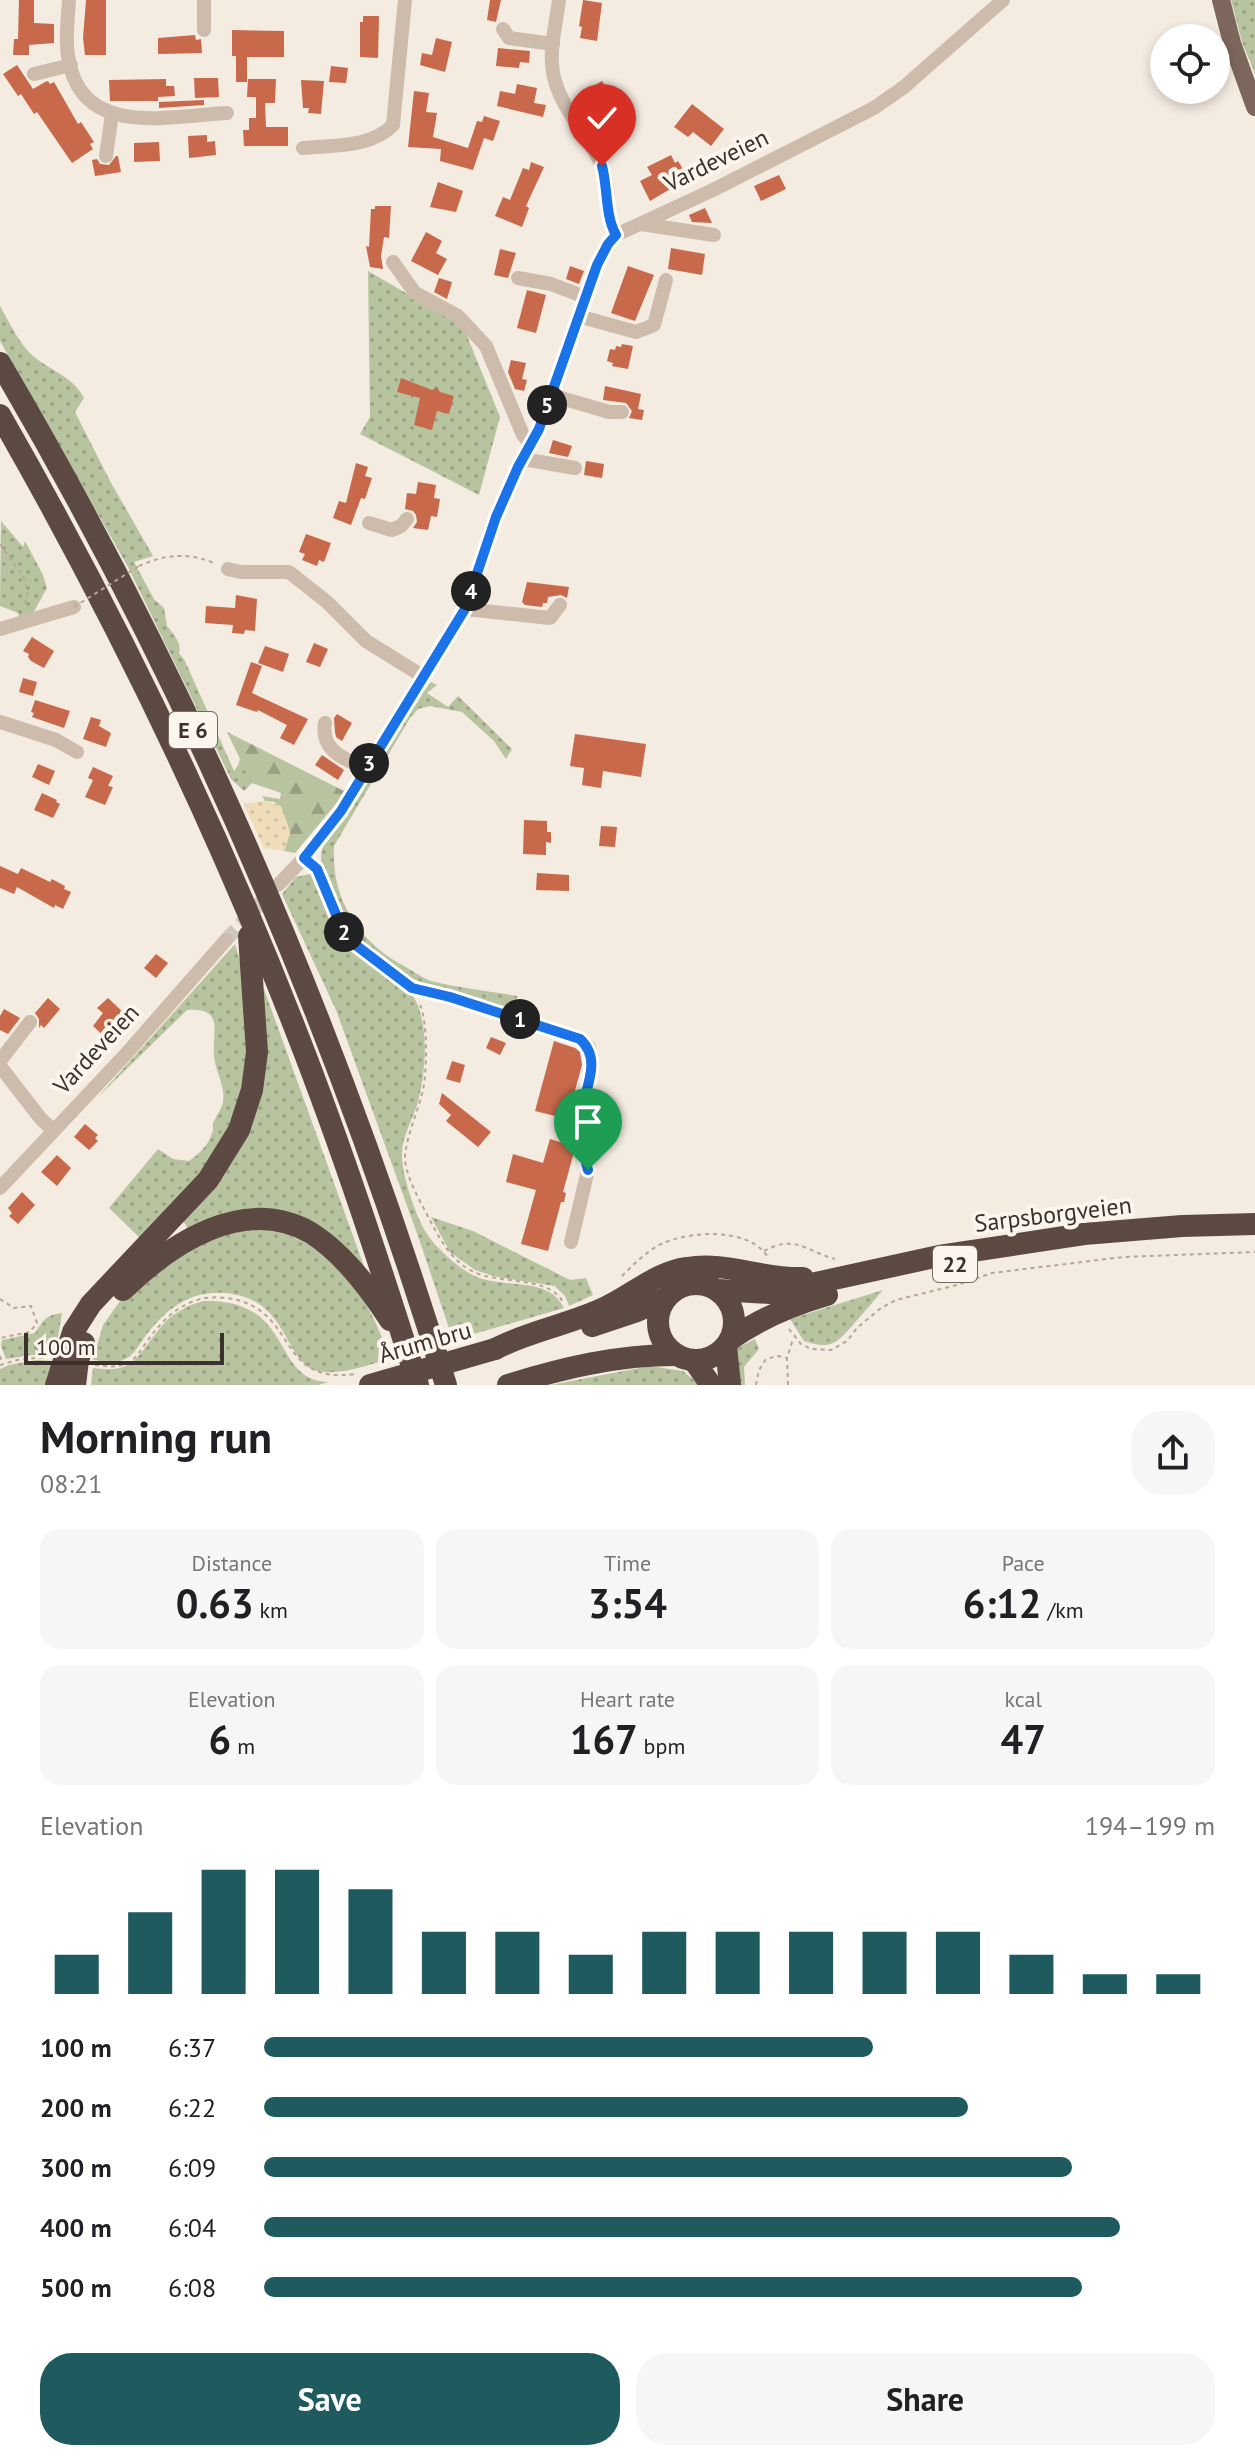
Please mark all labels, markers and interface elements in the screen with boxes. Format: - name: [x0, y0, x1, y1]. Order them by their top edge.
- map controls: [1150, 24, 1230, 104]
- button: locate: [1150, 24, 1230, 104]
- pin: [568, 84, 636, 166]
- icon: check: [580, 96, 624, 140]
- street label: Vardeveien: [658, 121, 773, 199]
- pin: 5: [527, 385, 567, 425]
- text: 5: [541, 391, 553, 419]
- pin: 4: [451, 571, 491, 611]
- text: 4: [465, 577, 477, 605]
- road number: E 6: [169, 712, 217, 748]
- pin: 3: [349, 743, 389, 783]
- text: 3: [363, 749, 375, 777]
- pin: 2: [324, 912, 364, 952]
- text: 2: [338, 918, 350, 946]
- street label: Vardeveien: [46, 997, 146, 1101]
- pin: 1: [500, 999, 540, 1039]
- text: 1: [514, 1005, 526, 1033]
- pin: [554, 1088, 622, 1170]
- icon: arrive: [566, 1100, 610, 1144]
- street label: Sarpsborgveien: [973, 1189, 1133, 1239]
- road number: 22: [933, 1246, 977, 1282]
- street label: Årum bru: [375, 1314, 475, 1370]
- scale bar: [24, 1329, 224, 1365]
- text: 100 m: [36, 1333, 96, 1361]
- text: Morning run: [40, 1408, 272, 1465]
- button: share: [1131, 1411, 1215, 1495]
- text: 08:21: [40, 1467, 102, 1500]
- text: Distance: [192, 1549, 272, 1577]
- text: Time: [604, 1549, 651, 1577]
- text: Pace: [1002, 1549, 1045, 1577]
- text: 0.63: [176, 1577, 254, 1629]
- text: 3:54: [588, 1577, 667, 1629]
- text: 6:12: [963, 1577, 1042, 1629]
- text: km: [254, 1596, 288, 1624]
- text: /km: [1042, 1596, 1084, 1624]
- text: Elevation: [188, 1685, 276, 1713]
- text: Heart rate: [580, 1685, 675, 1713]
- text: kcal: [1004, 1685, 1042, 1713]
- text: 6: [209, 1713, 231, 1765]
- text: 167: [570, 1713, 638, 1765]
- text: 47: [1000, 1713, 1046, 1765]
- text: m: [231, 1732, 255, 1760]
- text: bpm: [638, 1732, 685, 1760]
- text: Elevation: [40, 1809, 144, 1842]
- text: 194–199 m: [1085, 1809, 1215, 1842]
- text: 100 m: [40, 2031, 112, 2064]
- text: 6:37: [168, 2031, 216, 2064]
- text: 200 m: [40, 2091, 112, 2124]
- text: 6:22: [168, 2091, 216, 2124]
- text: 300 m: [40, 2151, 112, 2184]
- text: 6:09: [168, 2151, 216, 2184]
- text: 400 m: [40, 2211, 112, 2244]
- text: 6:04: [168, 2211, 216, 2244]
- text: 500 m: [40, 2271, 112, 2304]
- text: 6:08: [168, 2271, 216, 2304]
- button: Save: [40, 2353, 620, 2445]
- button: Share: [636, 2353, 1215, 2445]

